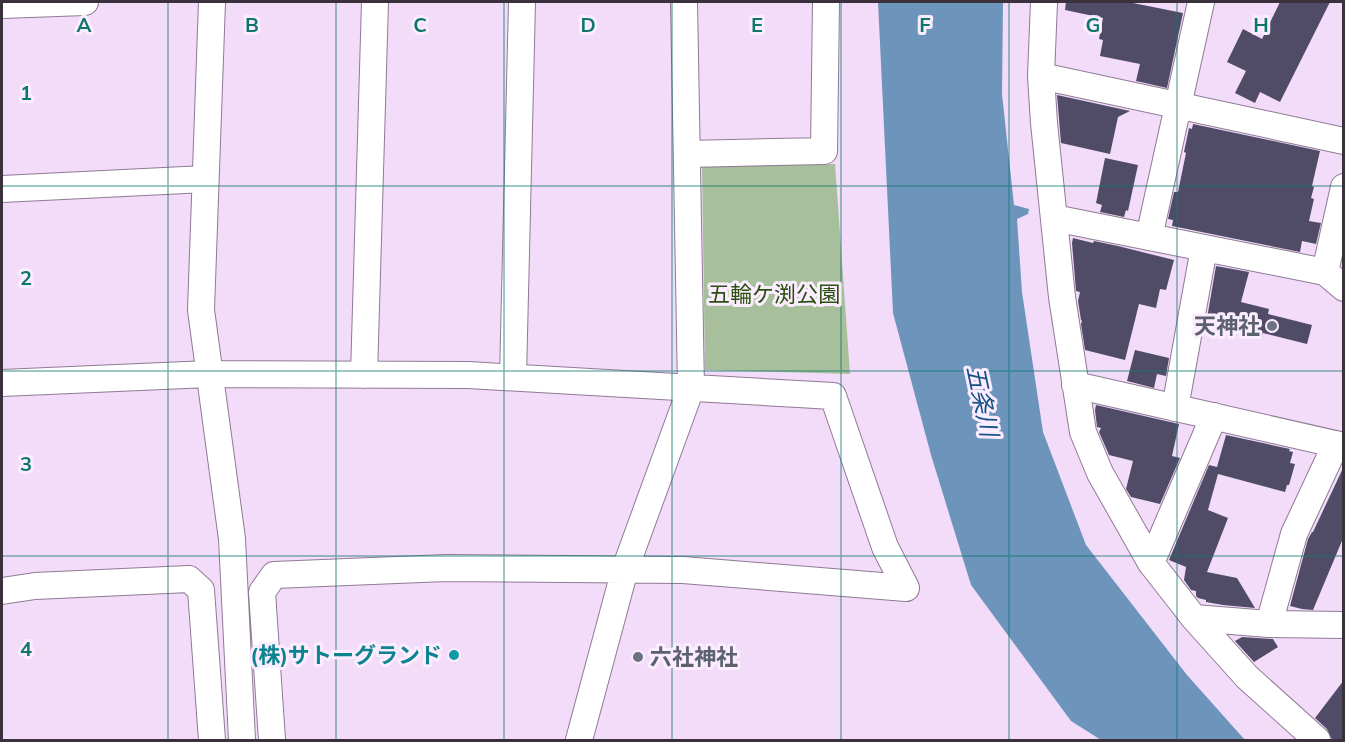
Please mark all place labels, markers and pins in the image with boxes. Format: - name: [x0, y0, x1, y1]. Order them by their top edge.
- place label: 天神社: [1194, 312, 1260, 340]
- marker: 天神社: [1265, 319, 1279, 333]
- place label: (株)サトーグランド: [250, 641, 442, 669]
- place label: 六社神社: [650, 643, 738, 671]
- marker: (株)サトーグランド: [447, 648, 461, 662]
- marker: 六社神社: [631, 650, 645, 664]

